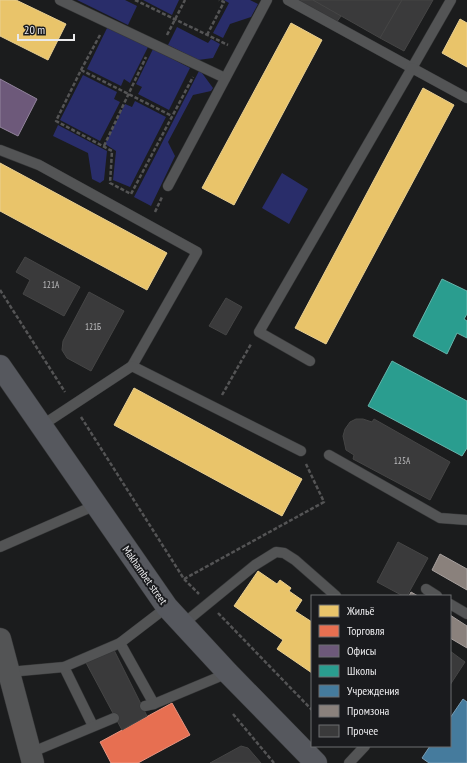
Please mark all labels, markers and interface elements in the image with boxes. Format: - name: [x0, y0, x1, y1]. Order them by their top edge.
- scale bar: [18, 16, 74, 42]
- text: 20 m: [24, 22, 45, 37]
- house number: 121А: [43, 279, 60, 290]
- house number: 121Б: [85, 321, 101, 332]
- house number: 125А: [394, 455, 411, 466]
- street label: Makhambet street: [120, 543, 170, 607]
- legend: [311, 595, 451, 747]
- text: Жильё: [346, 603, 374, 618]
- text: Торговля: [347, 623, 385, 638]
- text: Офисы: [347, 643, 376, 658]
- text: Школы: [347, 663, 376, 678]
- text: Учреждения: [347, 683, 400, 698]
- text: Промзона: [347, 703, 390, 718]
- text: Прочее: [347, 723, 378, 738]

